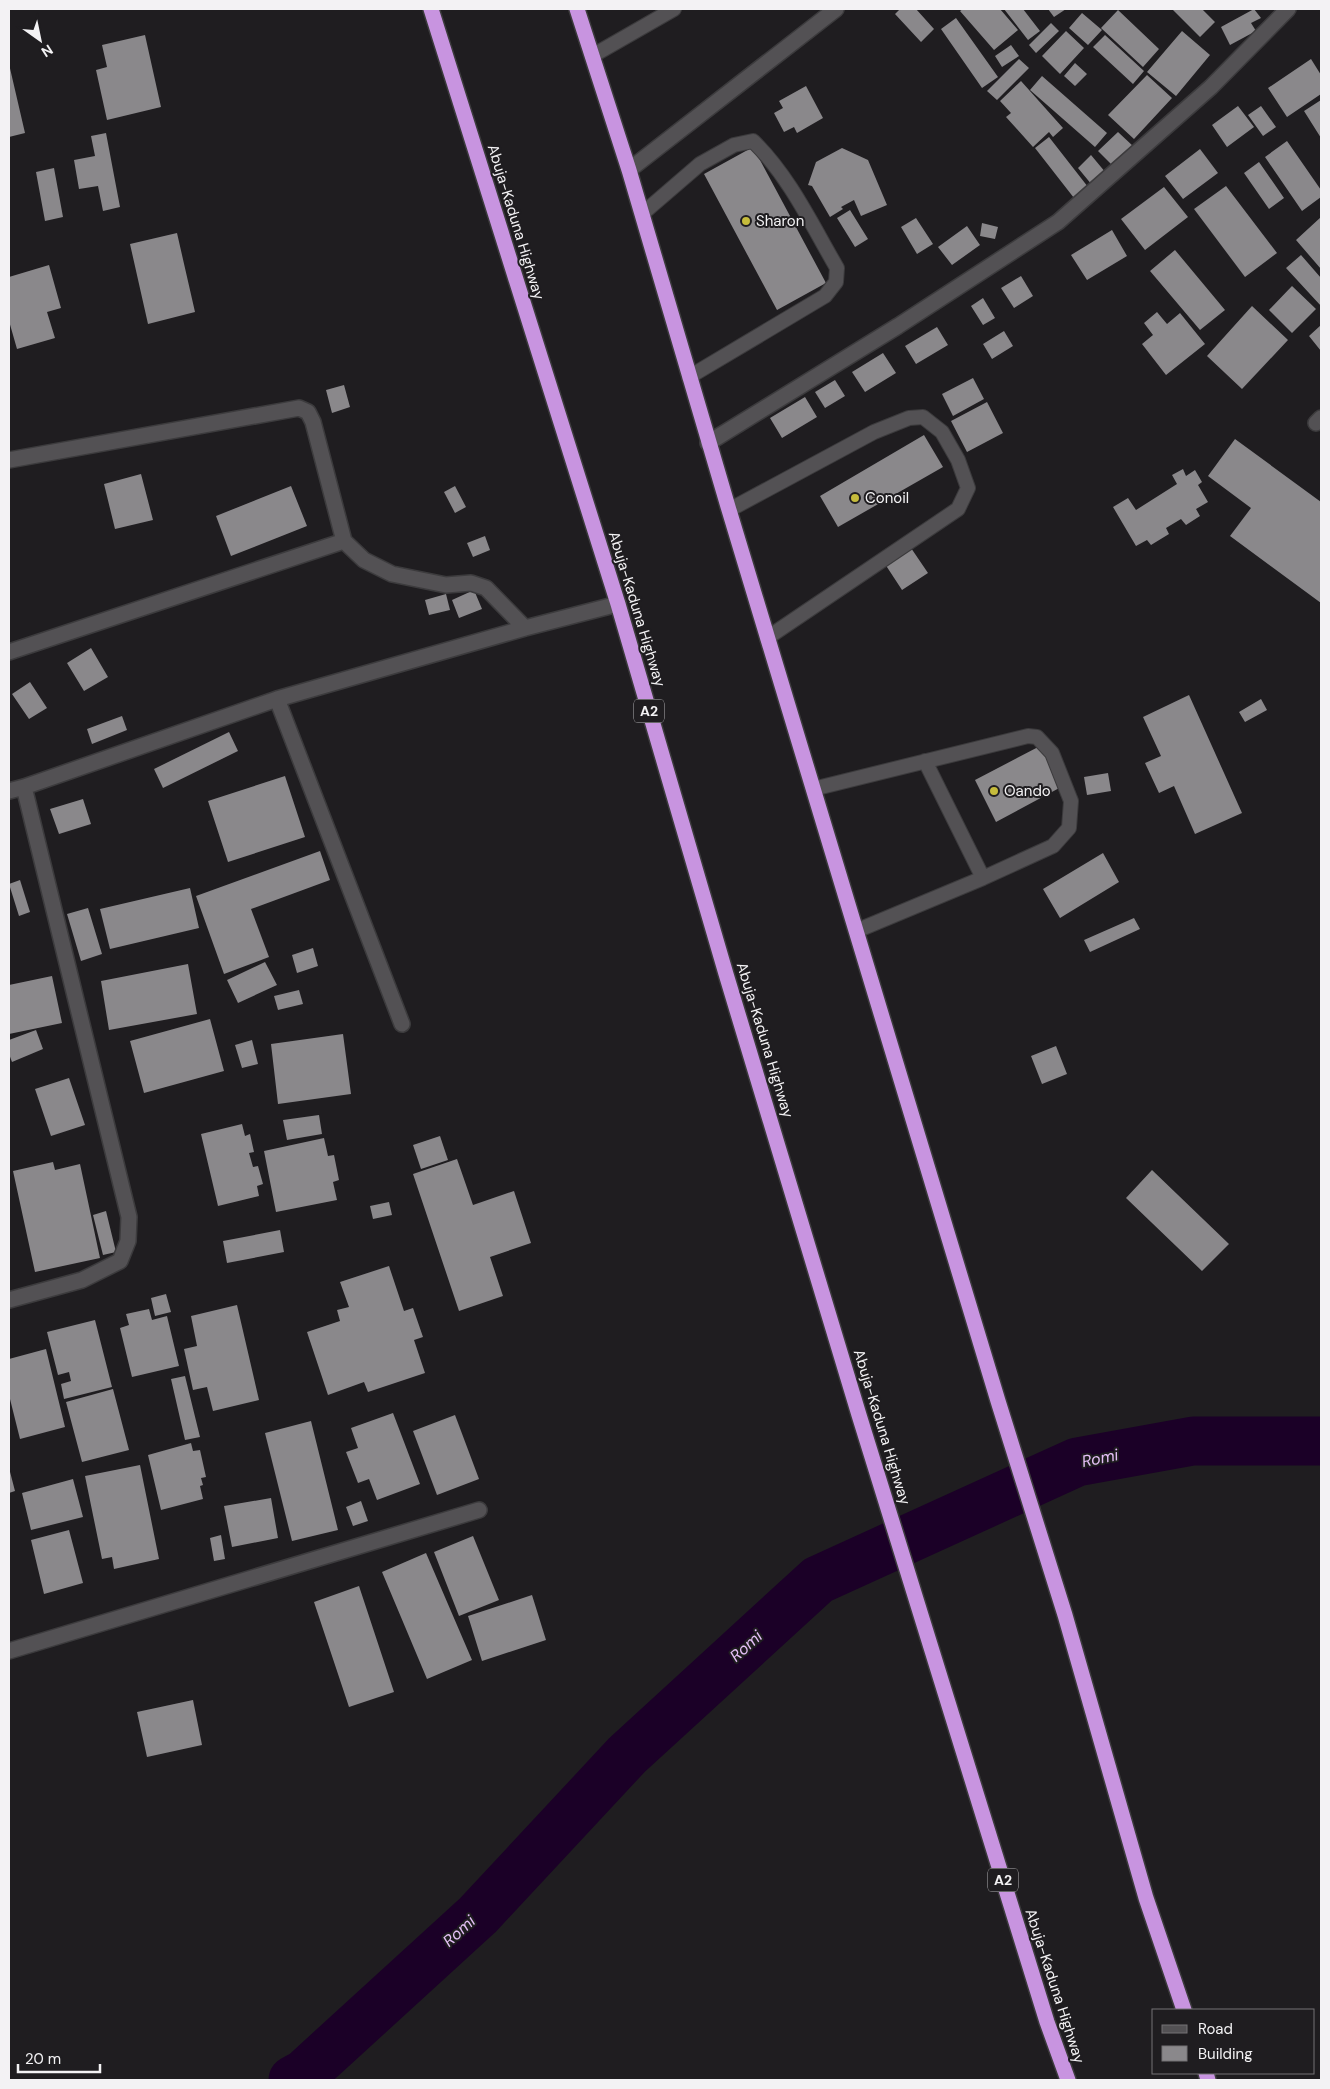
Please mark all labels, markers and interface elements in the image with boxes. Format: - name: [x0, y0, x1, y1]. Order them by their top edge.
- north arrow: [15, 15, 65, 65]
- text: N: [38, 41, 56, 61]
- street label: Abuja-Kaduna Highway: [483, 142, 549, 303]
- place label: Sharon: [756, 211, 804, 231]
- marker: Sharon: [740, 215, 752, 227]
- place label: Conoil: [865, 488, 909, 508]
- marker: Conoil: [849, 492, 861, 504]
- street label: Abuja-Kaduna Highway: [604, 529, 670, 690]
- road number: A2: [634, 699, 664, 722]
- place label: Oando: [1004, 781, 1051, 801]
- marker: Oando: [988, 785, 1000, 797]
- street label: Abuja-Kaduna Highway: [732, 960, 798, 1121]
- street label: Abuja-Kaduna Highway: [849, 1347, 915, 1508]
- water label: Romi: [1080, 1444, 1121, 1472]
- water label: Romi: [725, 1625, 768, 1666]
- road number: A2: [988, 1868, 1018, 1892]
- street label: Abuja-Kaduna Highway: [1021, 1906, 1090, 2067]
- water label: Romi: [438, 1910, 481, 1951]
- legend: [1152, 2009, 1315, 2074]
- text: Road: [1198, 2019, 1233, 2039]
- scale bar: [18, 2042, 100, 2074]
- text: Building: [1198, 2044, 1253, 2064]
- text: 20 m: [25, 2049, 61, 2069]

